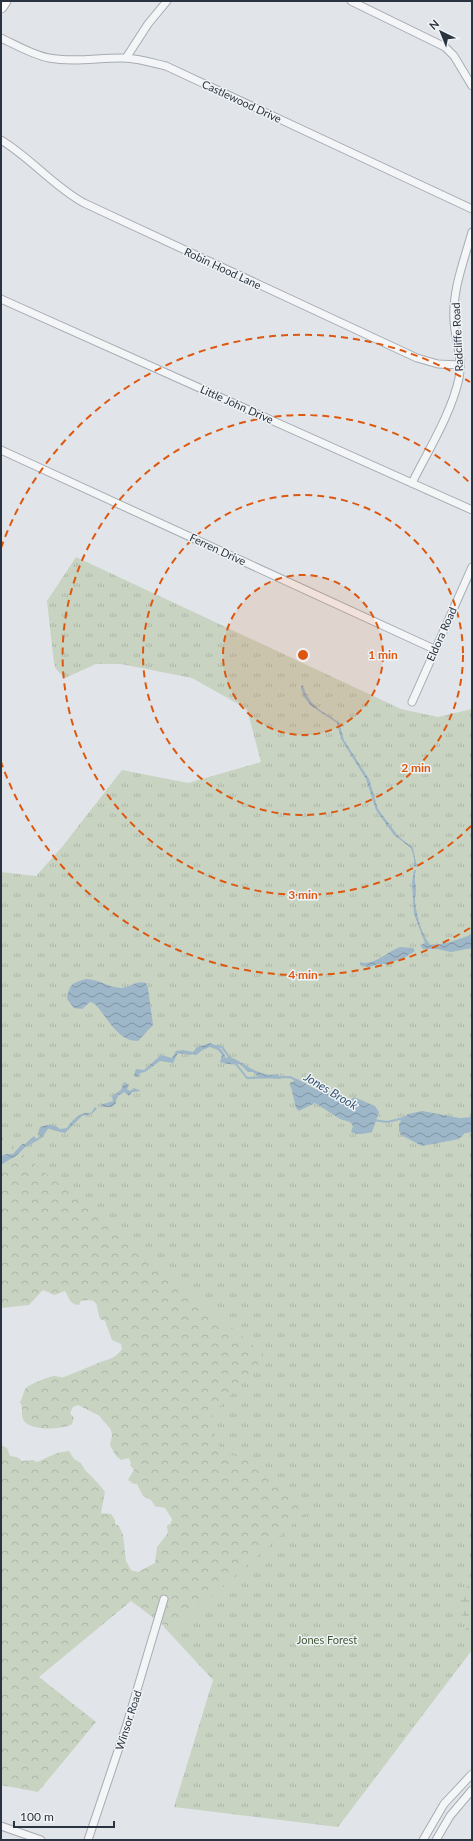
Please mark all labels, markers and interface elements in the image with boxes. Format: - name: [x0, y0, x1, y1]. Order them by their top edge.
- north arrow: [421, 12, 461, 52]
- text: N: [426, 17, 441, 32]
- street label: Castlewood Drive: [200, 77, 284, 125]
- street label: Robin Hood Lane: [183, 245, 264, 292]
- street label: Radcliffe Road: [449, 302, 465, 372]
- street label: Little John Drive: [198, 382, 276, 426]
- street label: Ferren Drive: [188, 530, 248, 568]
- street label: Eldora Road: [423, 605, 459, 663]
- text: 1 min: [368, 647, 398, 662]
- centre of rings: [296, 648, 310, 662]
- text: 2 min: [401, 760, 431, 775]
- text: 3 min: [288, 887, 318, 902]
- text: 4 min: [288, 967, 318, 982]
- water label: Jones Brook: [301, 1069, 361, 1113]
- park label: Jones Forest: [297, 1633, 357, 1646]
- street label: Winsor Road: [112, 1688, 144, 1752]
- scale bar: [14, 1803, 114, 1829]
- text: 100 m: [20, 1809, 54, 1824]

